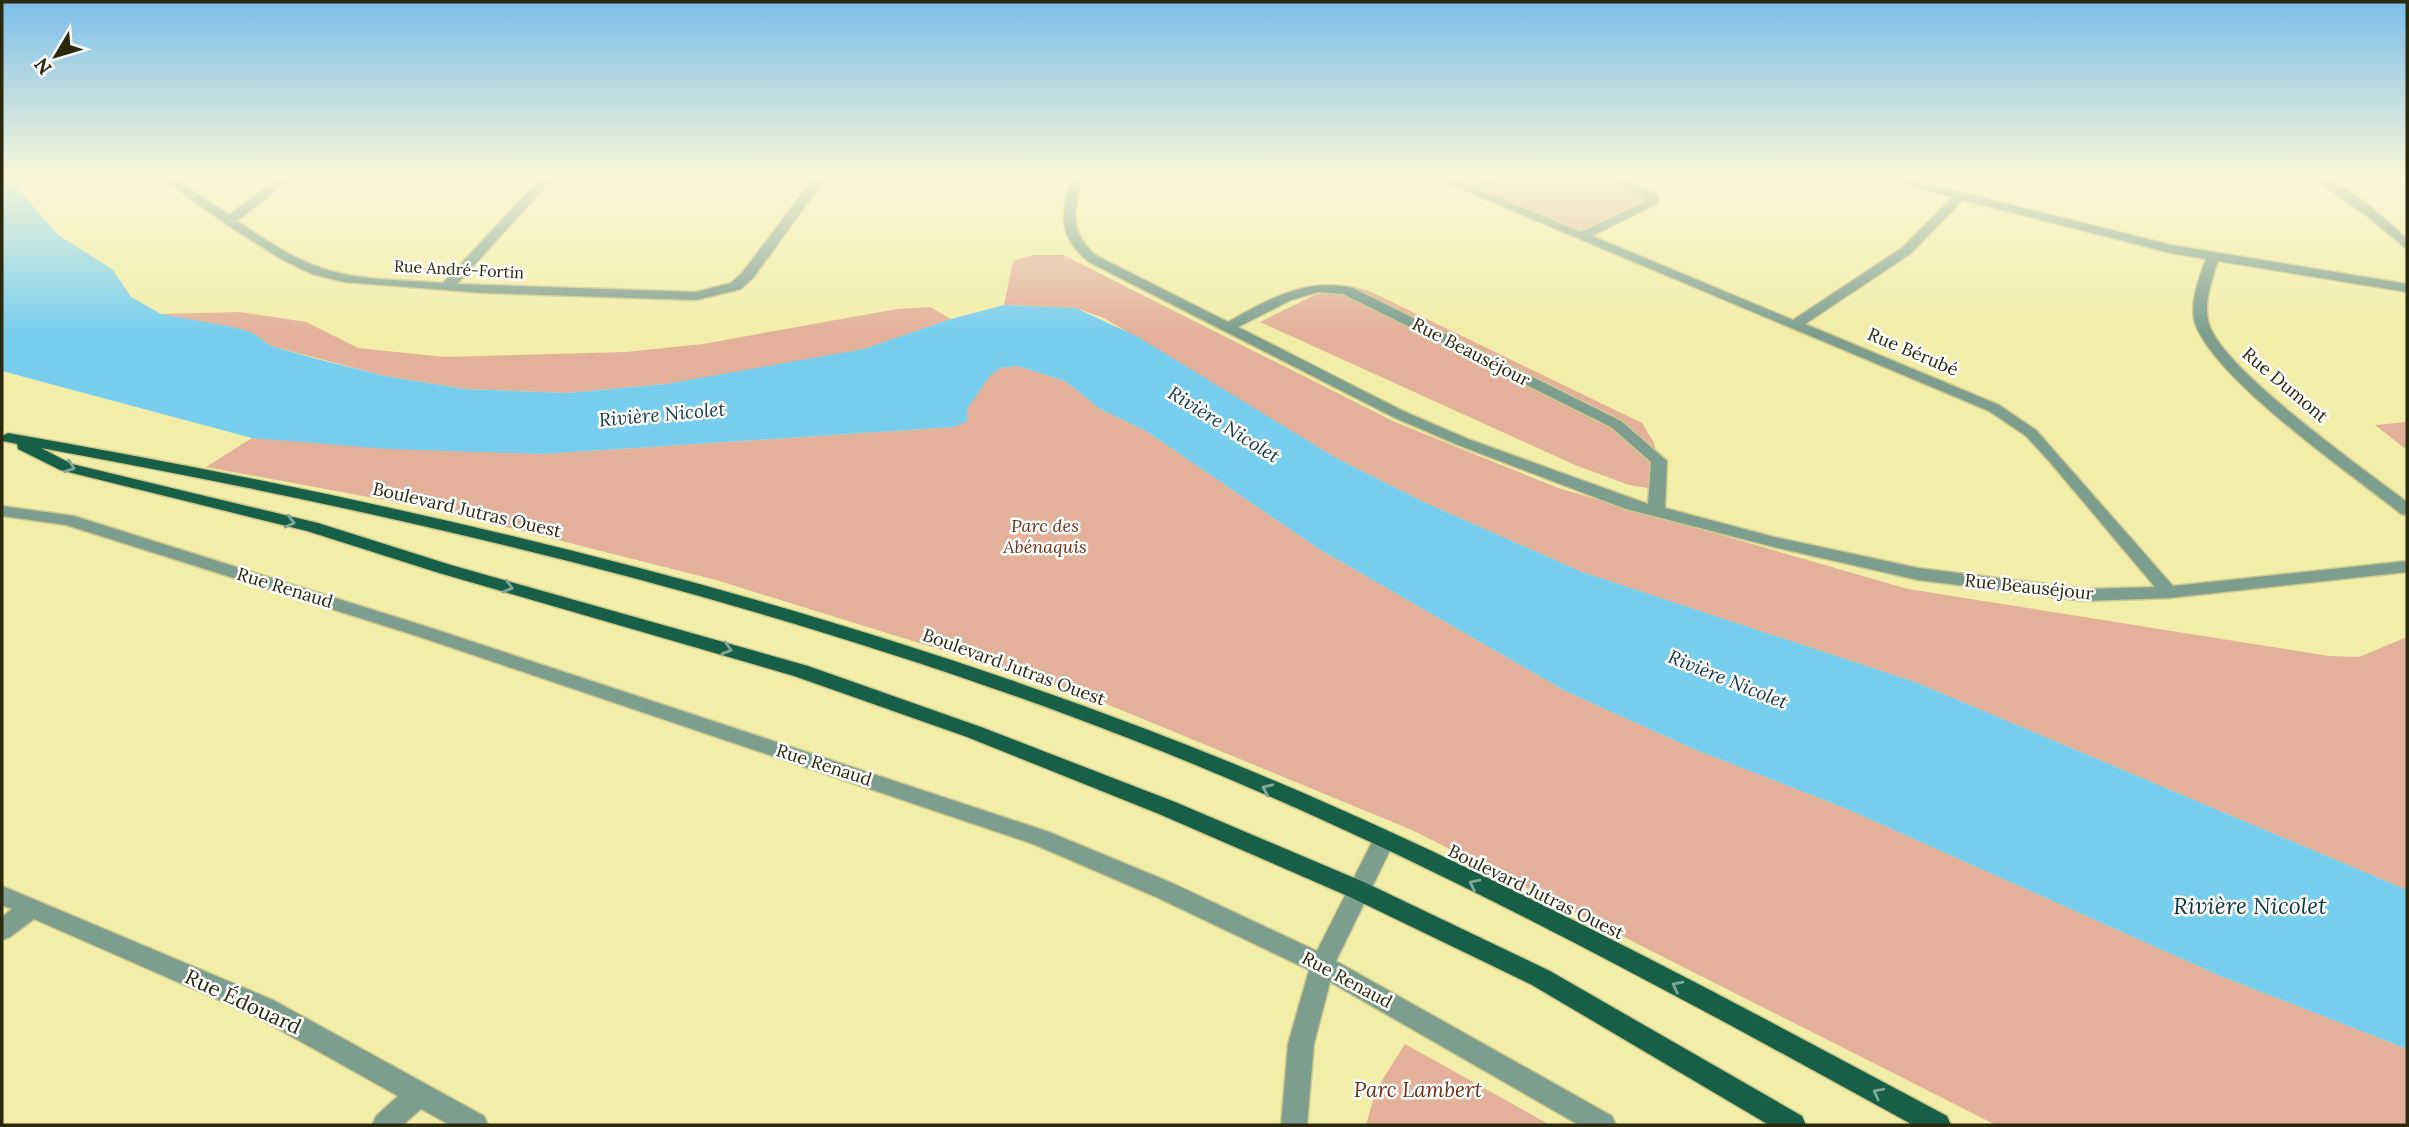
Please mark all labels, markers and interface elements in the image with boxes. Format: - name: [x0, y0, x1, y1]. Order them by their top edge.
- north arrow: [21, 21, 91, 91]
- text: N: [28, 53, 57, 80]
- street label: Rue André-Fortin: [393, 256, 525, 282]
- street label: Rue Beauséjour: [1408, 312, 1534, 391]
- street label: Rue Bérubé: [1864, 322, 1962, 381]
- street label: Rue Dumont: [2238, 342, 2333, 427]
- water label: Rivière Nicolet: [1164, 380, 1284, 468]
- water label: Rivière Nicolet: [598, 397, 726, 431]
- one-way arrow: [63, 459, 75, 473]
- street label: Boulevard Jutras Ouest: [371, 477, 564, 542]
- one-way arrow: [284, 514, 296, 528]
- park label: Parc des Abénaquis: [1002, 514, 1087, 558]
- street label: Rue Renaud: [234, 562, 336, 613]
- street label: Rue Beauséjour: [1964, 568, 2095, 605]
- one-way arrow: [502, 578, 514, 593]
- street label: Boulevard Jutras Ouest: [920, 623, 1109, 710]
- one-way arrow: [721, 641, 733, 656]
- water label: Rivière Nicolet: [1665, 644, 1791, 714]
- street label: Rue Renaud: [773, 738, 875, 791]
- one-way arrow: [1262, 783, 1275, 797]
- street label: Boulevard Jutras Ouest: [1444, 839, 1628, 944]
- one-way arrow: [1469, 879, 1481, 893]
- water label: Rivière Nicolet: [2173, 891, 2327, 920]
- street label: Rue Renaud: [1298, 946, 1397, 1013]
- street label: Rue Édouard: [181, 963, 306, 1040]
- one-way arrow: [1672, 981, 1684, 995]
- park label: Parc Lambert: [1354, 1076, 1483, 1103]
- one-way arrow: [1873, 1088, 1885, 1101]

